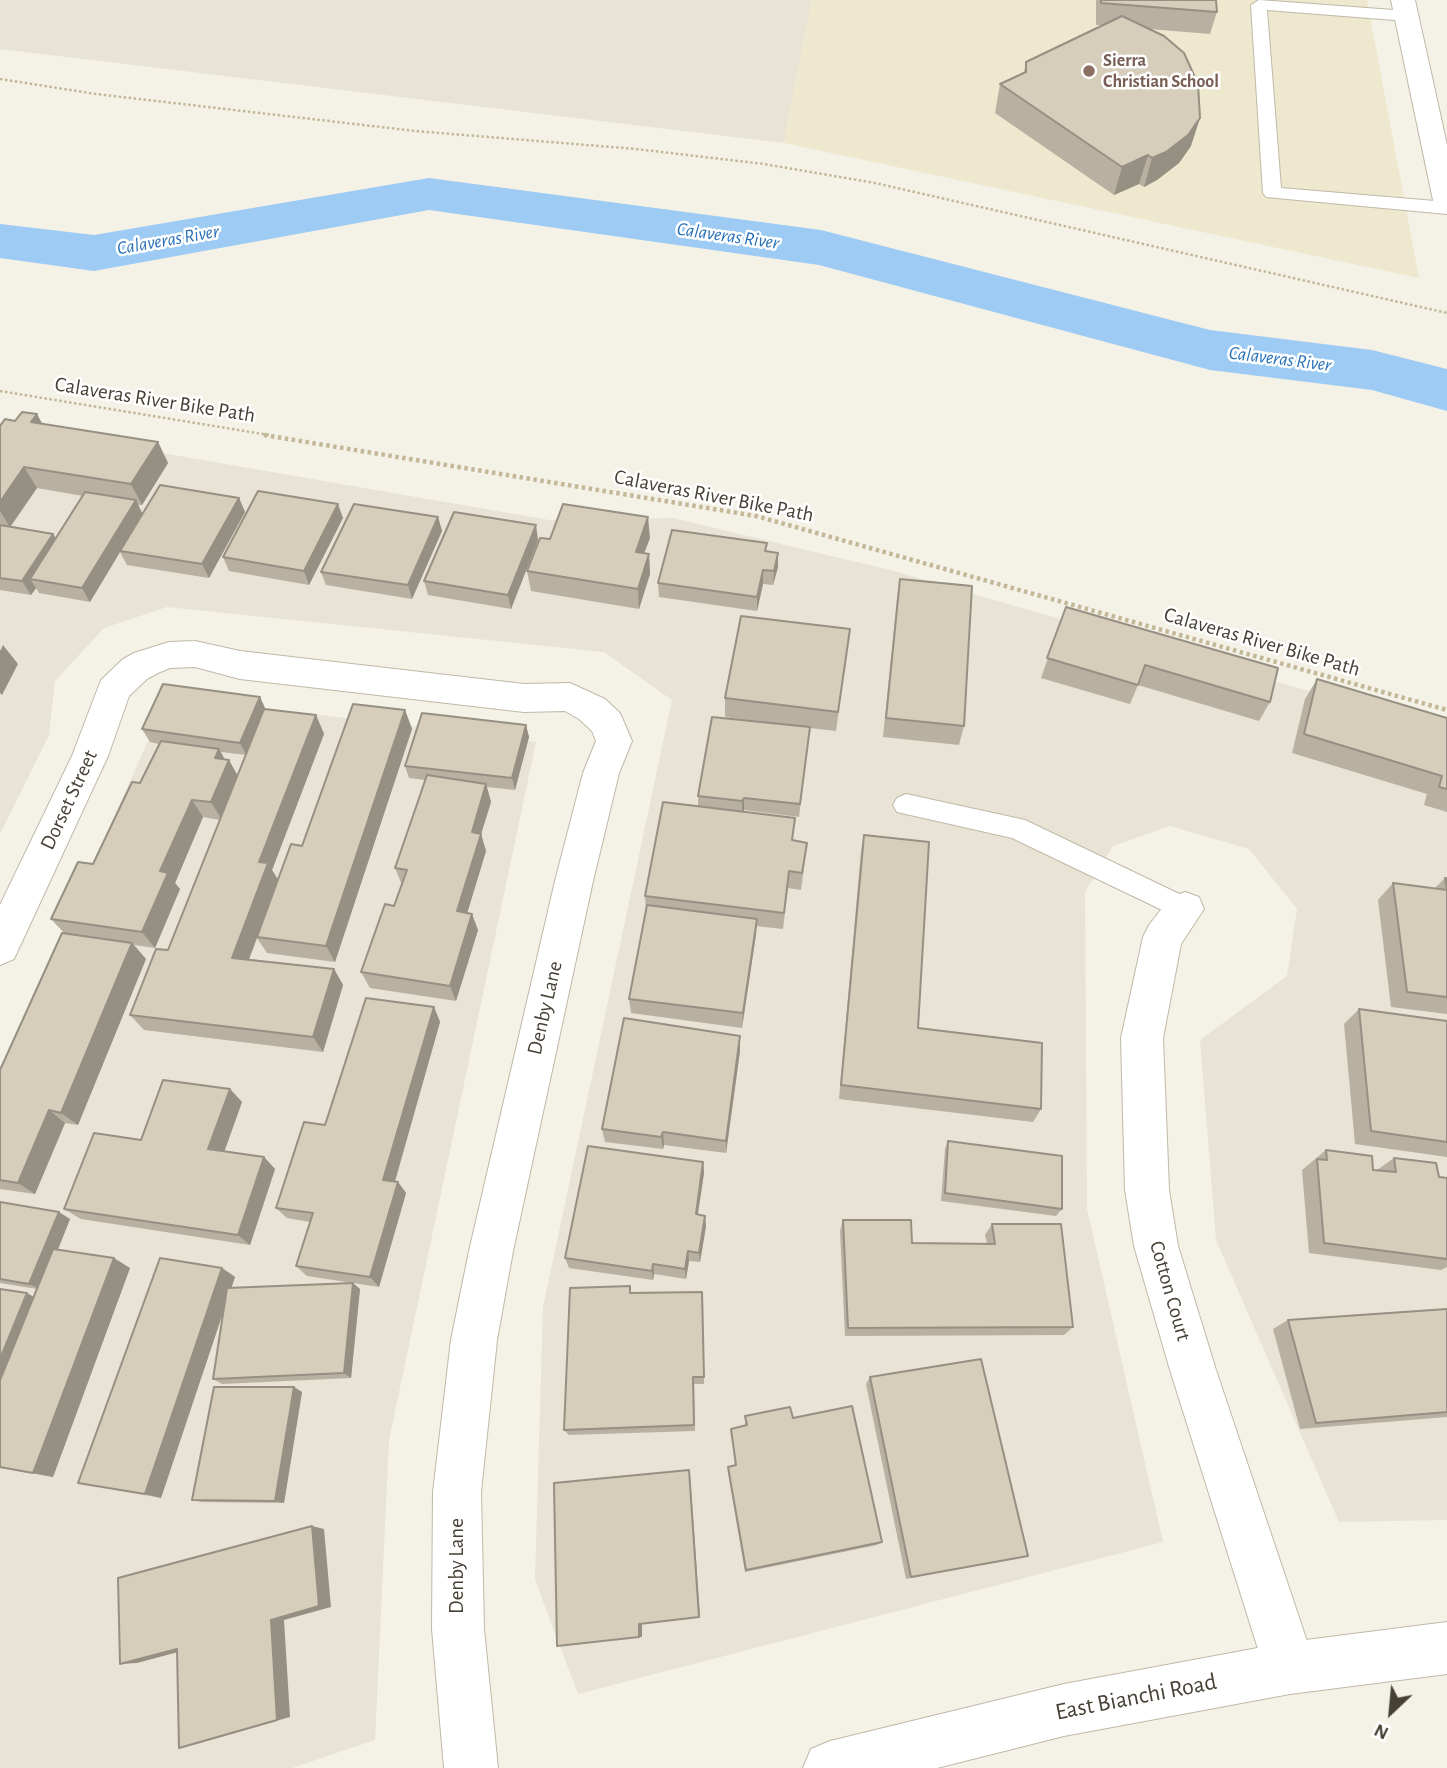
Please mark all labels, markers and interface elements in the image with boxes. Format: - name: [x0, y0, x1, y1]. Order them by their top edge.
- place label: Sierra Christian School: [1103, 50, 1219, 92]
- marker: Sierra Christian School: [1081, 63, 1097, 79]
- water label: Calaveras River: [675, 218, 781, 254]
- water label: Calaveras River: [115, 220, 221, 260]
- water label: Calaveras River: [1227, 341, 1333, 377]
- street label: Calaveras River Bike Path: [53, 372, 257, 428]
- street label: Calaveras River Bike Path: [612, 464, 816, 528]
- street label: Calaveras River Bike Path: [1161, 602, 1363, 682]
- street label: Dorset Street: [35, 746, 103, 854]
- street label: Denby Lane: [522, 959, 568, 1057]
- street label: Cotton Court: [1144, 1238, 1196, 1344]
- street label: Denby Lane: [444, 1518, 470, 1614]
- street label: East Bianchi Road: [1053, 1667, 1219, 1727]
- north arrow: [1356, 1677, 1426, 1747]
- text: N: [1371, 1720, 1392, 1743]

